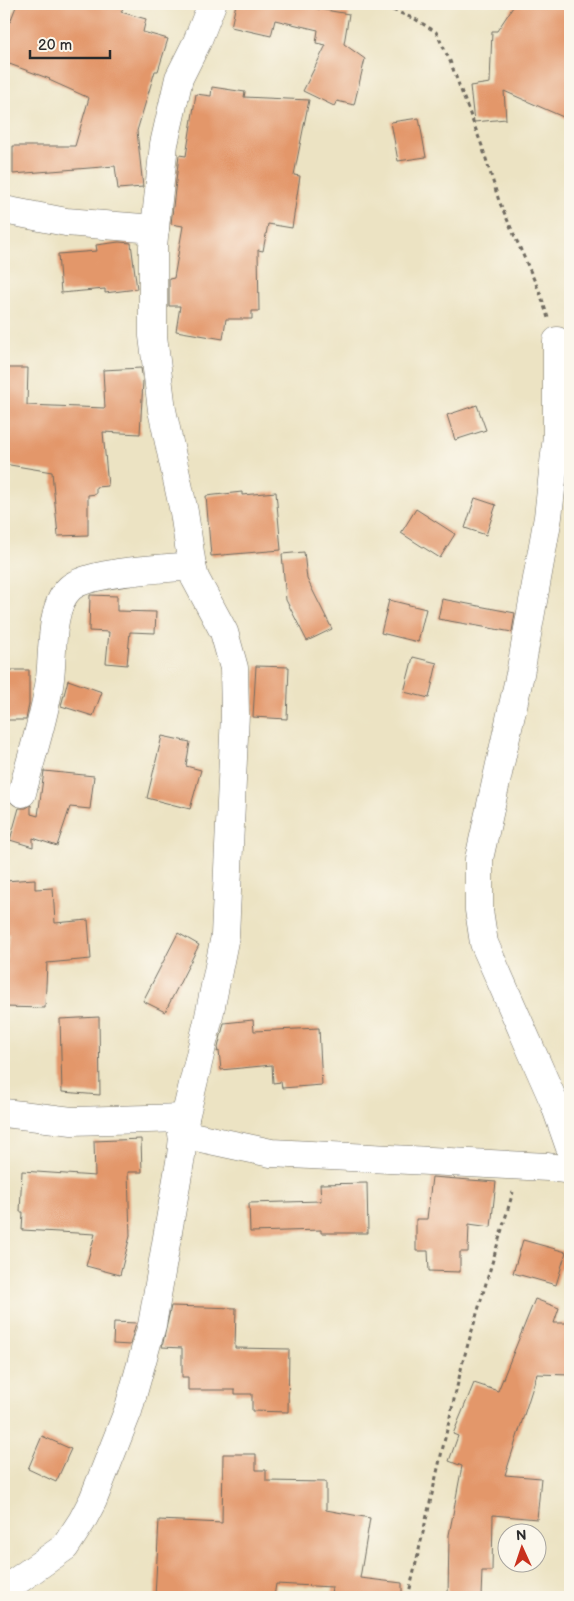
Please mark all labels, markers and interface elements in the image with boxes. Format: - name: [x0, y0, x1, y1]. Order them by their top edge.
- scale bar: [30, 28, 110, 60]
- text: 20 m: [38, 36, 72, 55]
- north arrow: [496, 1524, 546, 1574]
- text: N: [516, 1527, 527, 1544]

